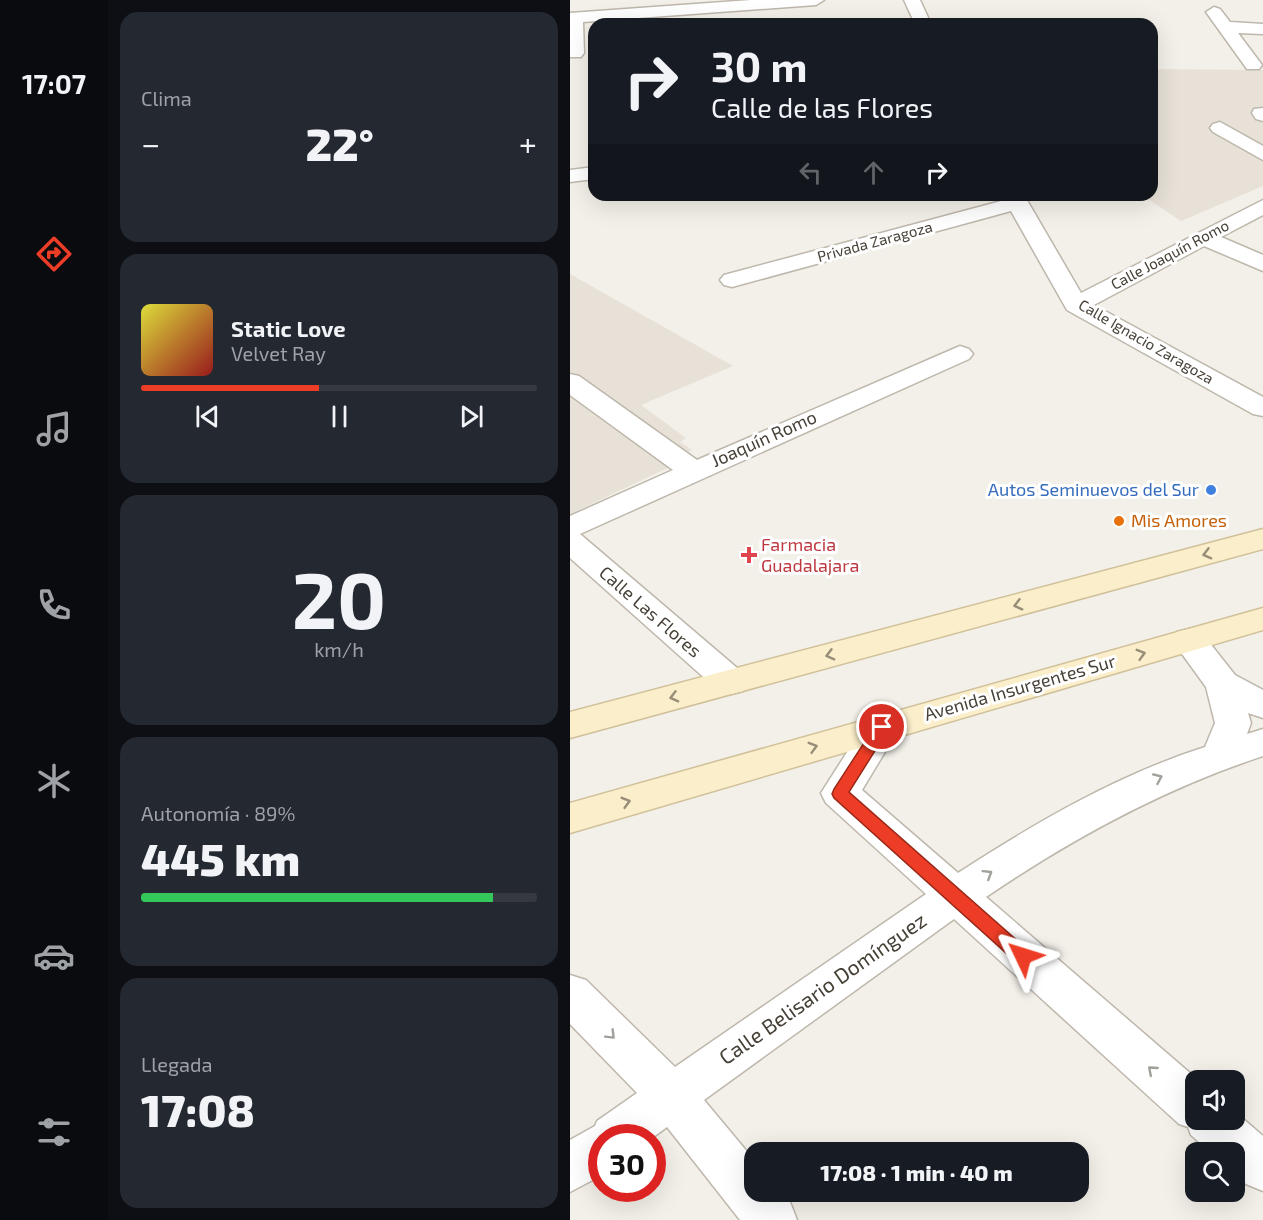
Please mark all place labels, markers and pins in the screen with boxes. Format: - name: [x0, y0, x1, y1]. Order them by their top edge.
- place label: Autos Seminuevos del Sur: [988, 478, 1199, 500]
- marker: Autos Seminuevos del Sur: [1204, 483, 1218, 497]
- place label: Mis Amores: [1131, 509, 1227, 531]
- marker: Mis Amores: [1112, 514, 1126, 528]
- place label: Farmacia Guadalajara: [761, 533, 859, 576]
- marker: Farmacia Guadalajara: [742, 548, 756, 562]
- pin: [856, 701, 907, 752]

